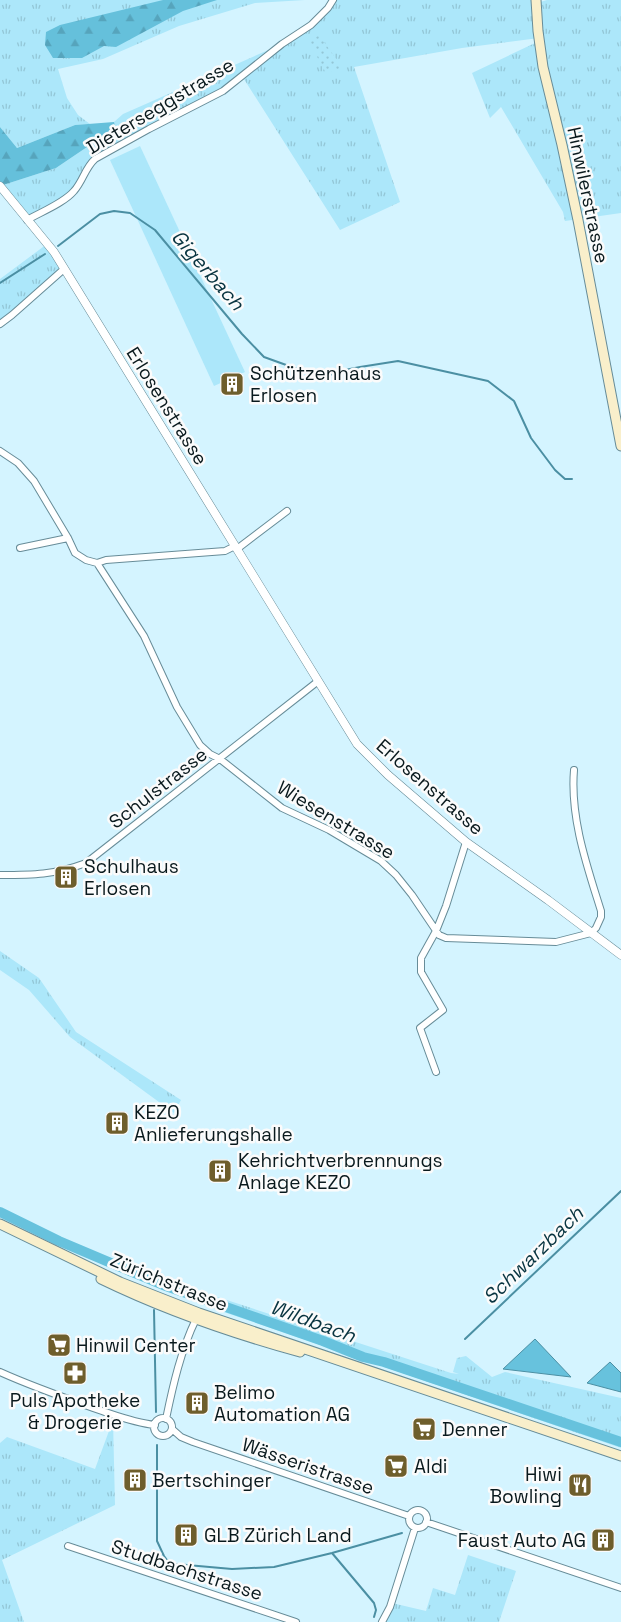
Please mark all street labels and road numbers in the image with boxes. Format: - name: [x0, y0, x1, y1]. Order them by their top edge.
- street label: Dieterseggstrasse: [82, 52, 238, 160]
- street label: Hinwilerstrasse: [561, 124, 615, 266]
- street label: Erlosenstrasse: [121, 342, 213, 470]
- street label: Erlosenstrasse: [371, 733, 489, 841]
- street label: Schulstrasse: [104, 742, 212, 834]
- street label: Wiesenstrasse: [273, 775, 399, 865]
- street label: Zürichstrasse: [106, 1247, 232, 1317]
- street label: Wässeristrasse: [239, 1432, 377, 1500]
- street label: Studbachstrasse: [108, 1534, 266, 1606]

